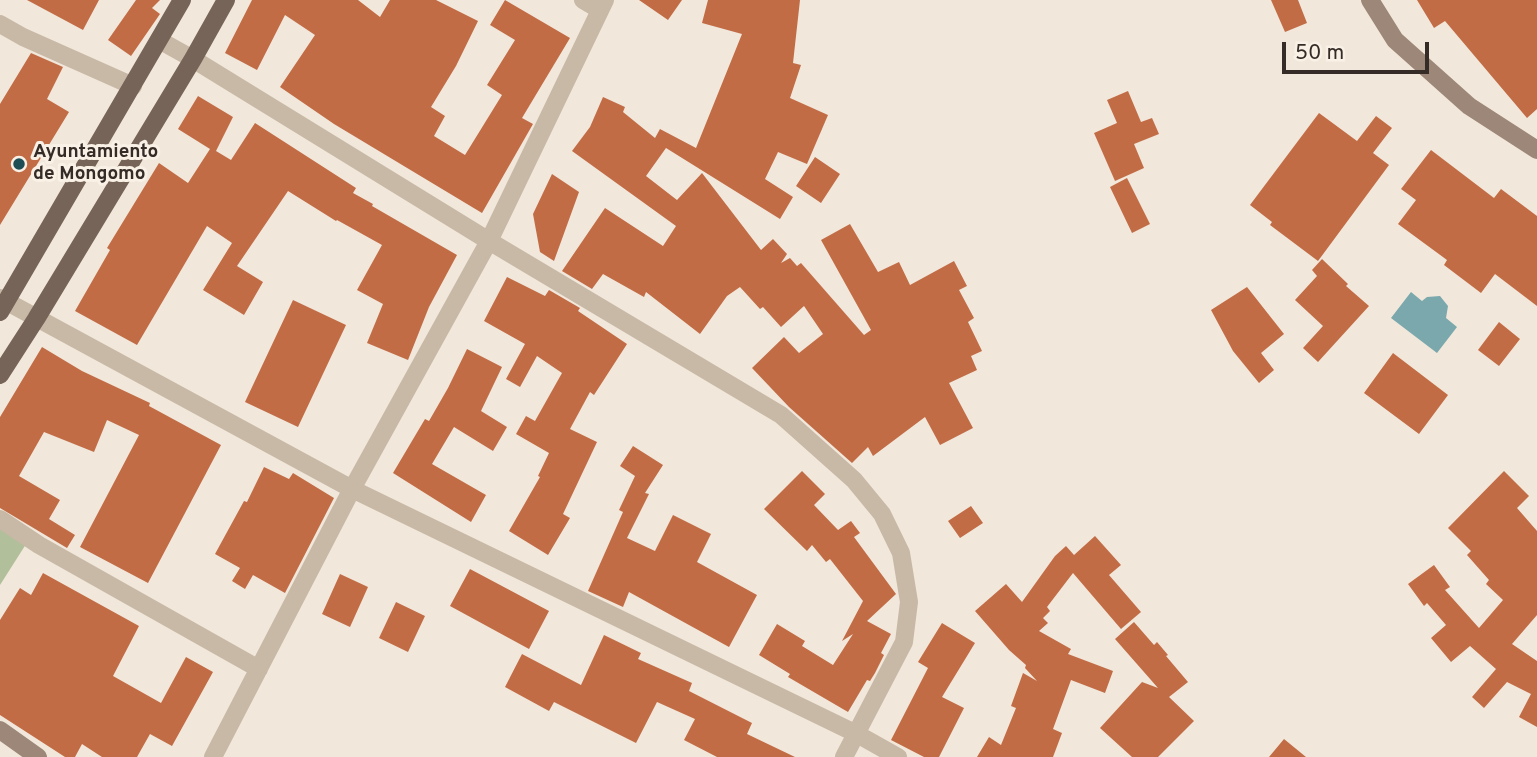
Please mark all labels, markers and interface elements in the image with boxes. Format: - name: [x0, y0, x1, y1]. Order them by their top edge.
- scale bar: [1285, 28, 1432, 72]
- text: 50 m: [1295, 40, 1344, 67]
- place label: Ayuntamiento de Mongomo: [33, 142, 158, 186]
- marker: Ayuntamiento de Mongomo: [11, 156, 27, 172]

